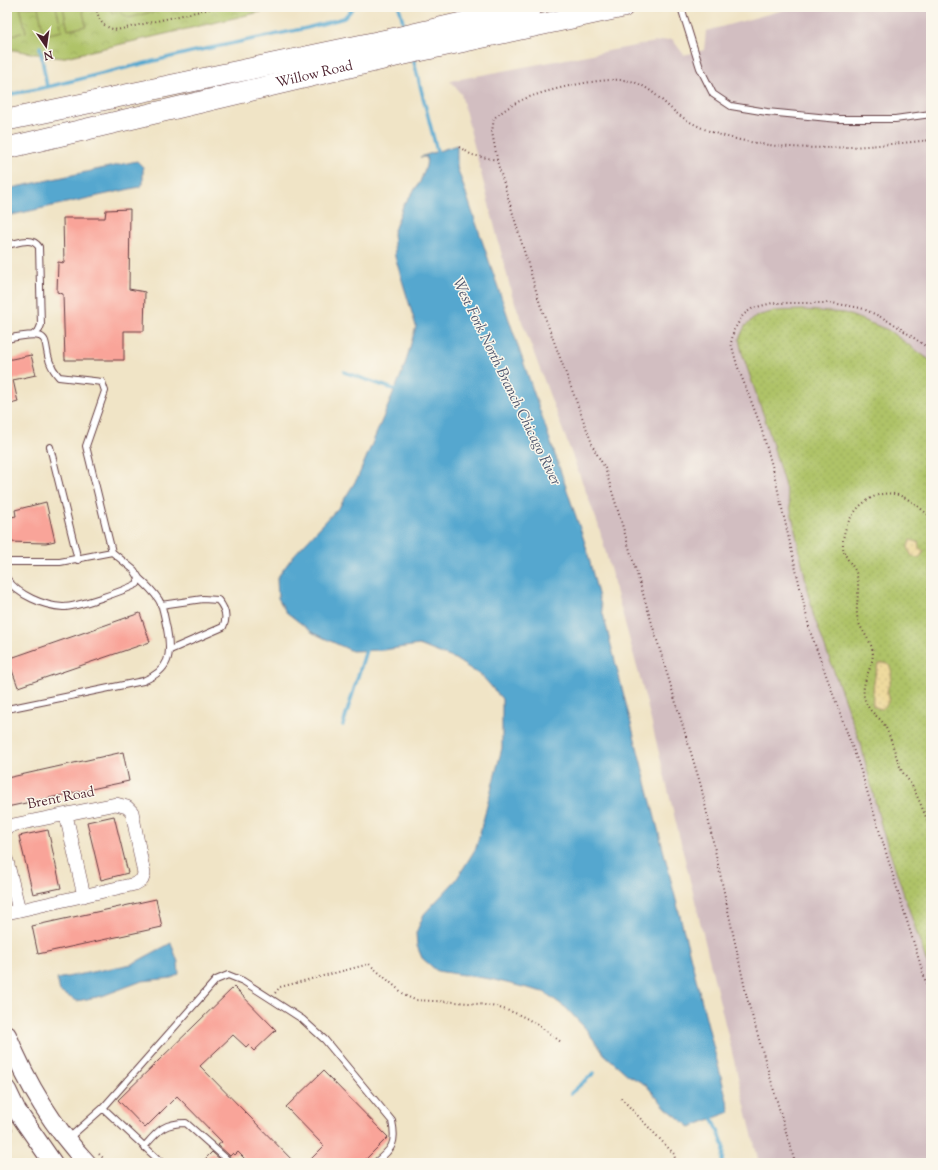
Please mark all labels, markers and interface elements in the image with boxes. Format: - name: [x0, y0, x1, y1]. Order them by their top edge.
- north arrow: [26, 26, 66, 66]
- text: N: [42, 46, 55, 64]
- street label: Willow Road: [274, 56, 355, 94]
- water label: West Fork North Branch Chicago River: [446, 275, 566, 490]
- street label: Brent Road: [26, 783, 96, 815]

